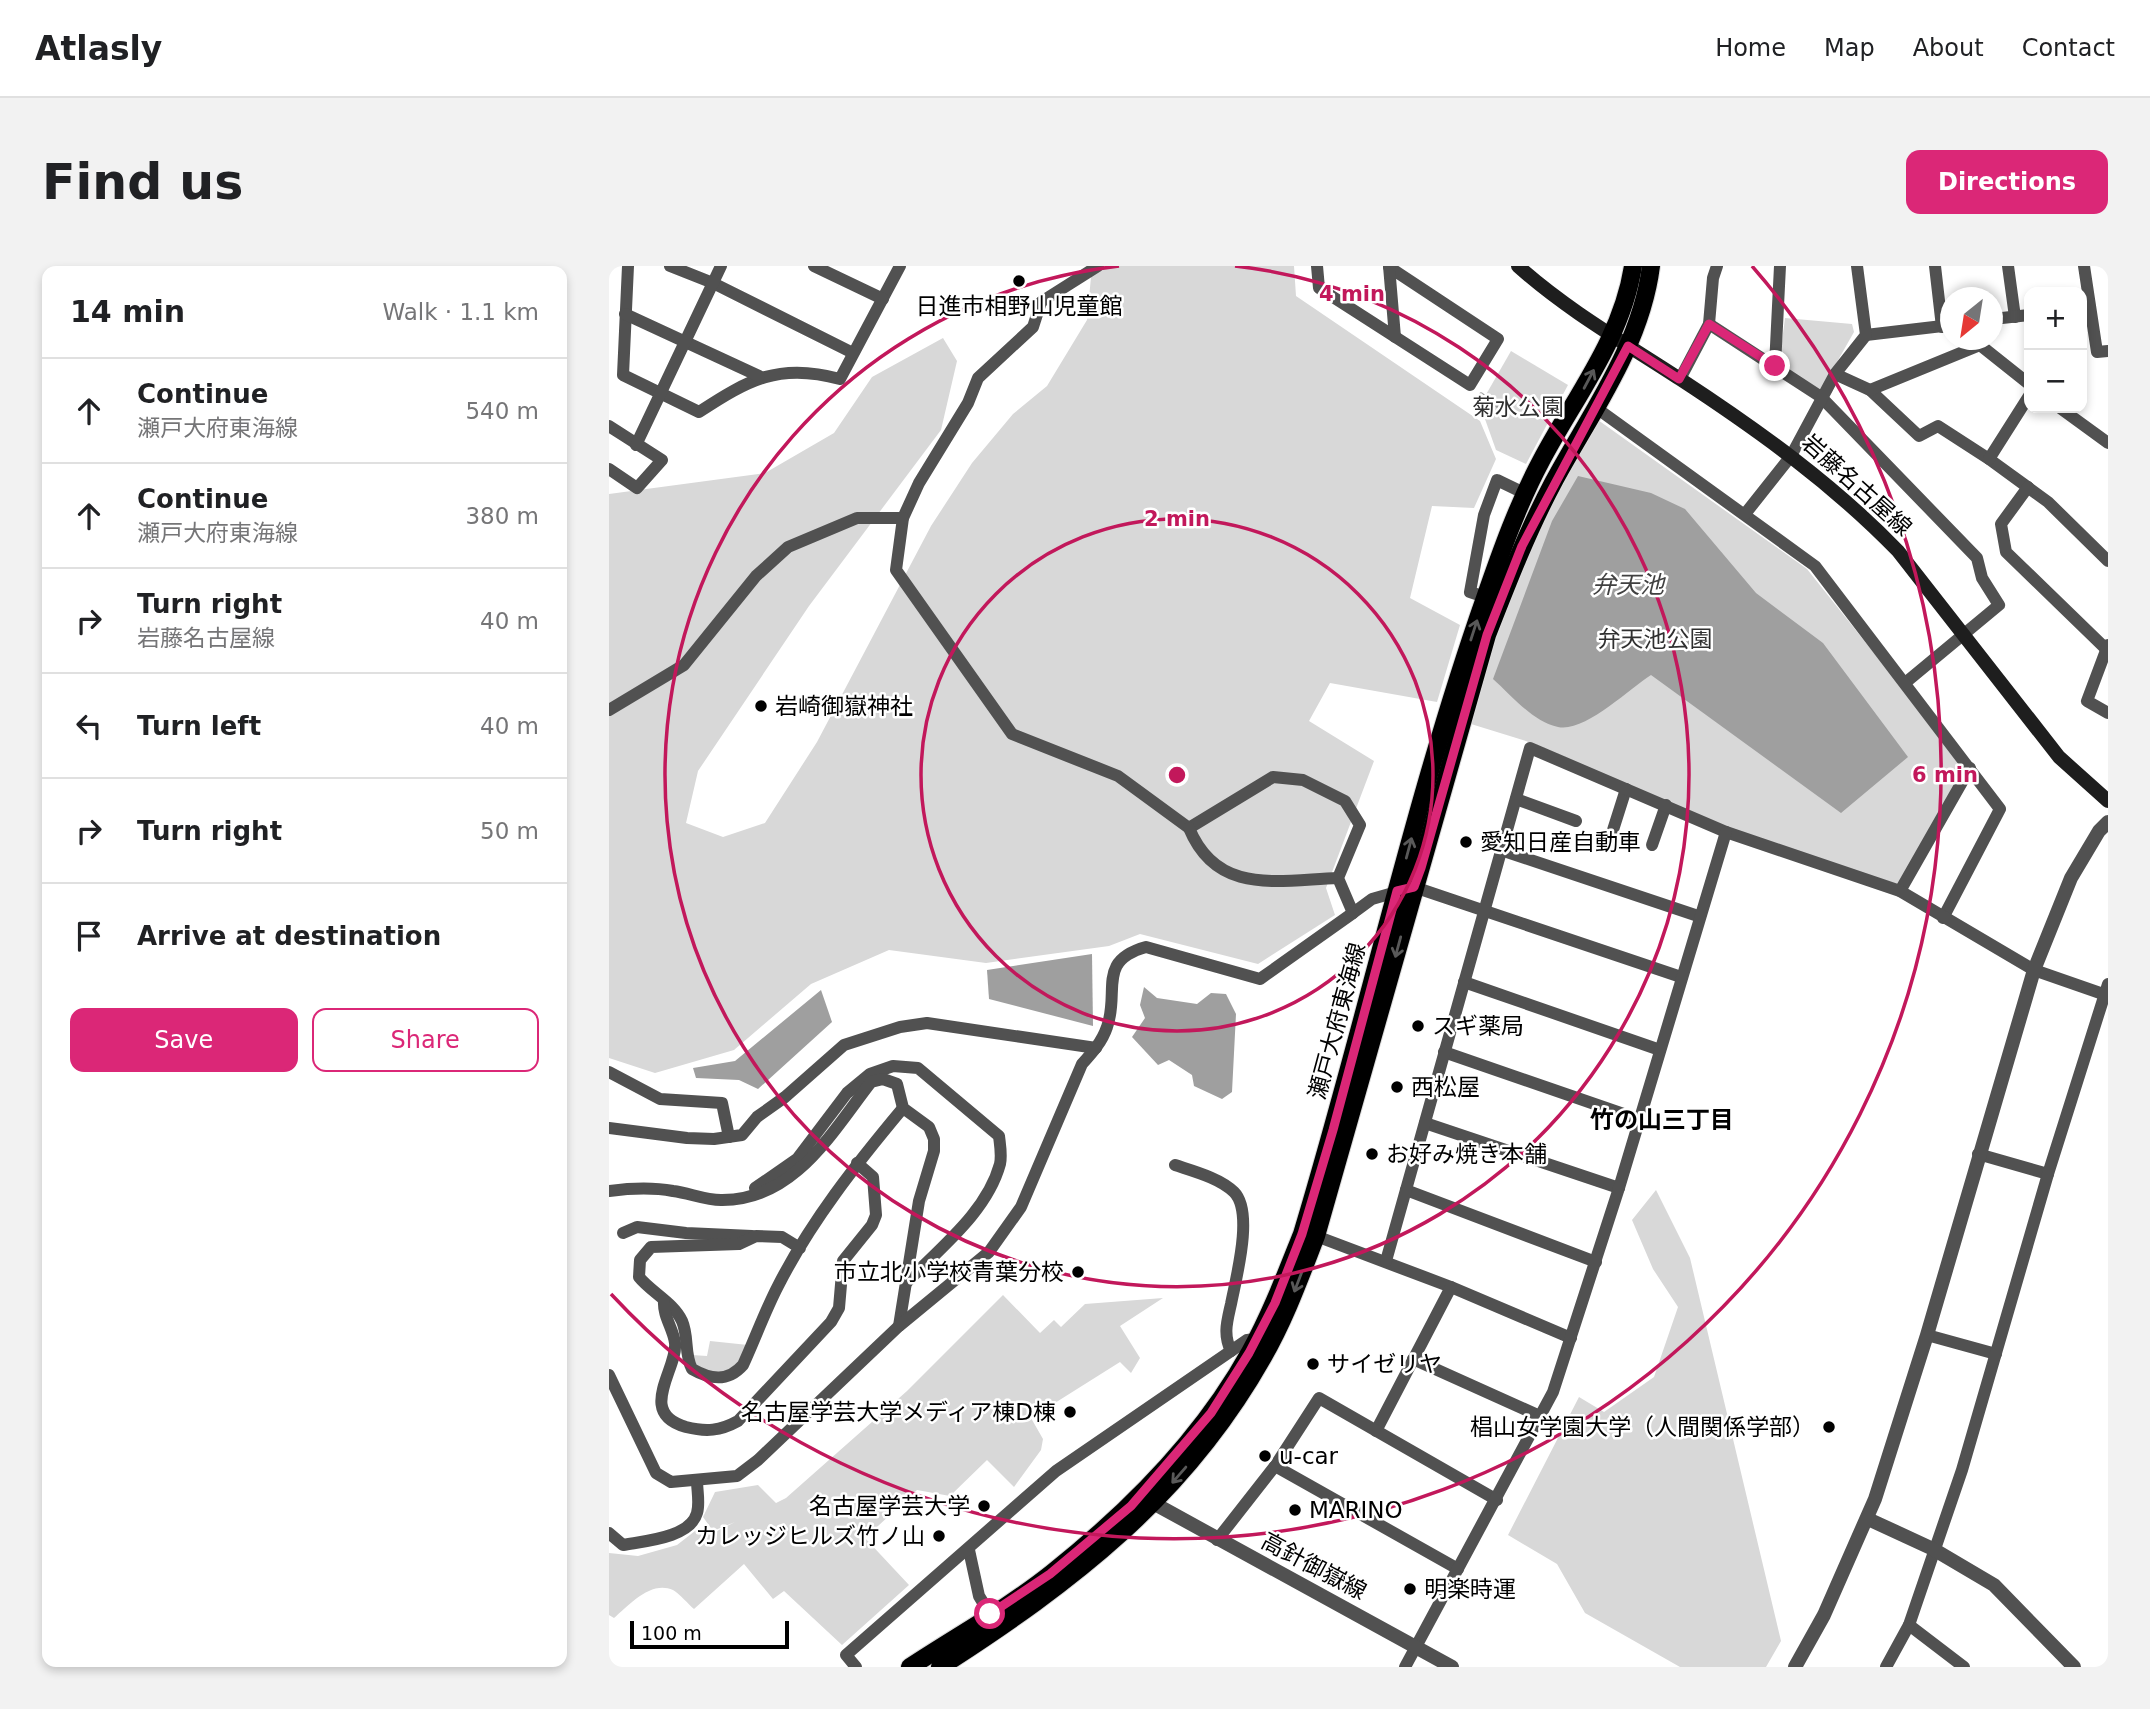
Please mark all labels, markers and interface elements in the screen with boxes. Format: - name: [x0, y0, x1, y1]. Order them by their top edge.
- text: Atlasly: [35, 29, 162, 68]
- text: Home: [1715, 34, 1786, 62]
- text: Map: [1824, 34, 1875, 62]
- text: About: [1913, 34, 1984, 62]
- text: Contact: [2022, 34, 2115, 62]
- button: Directions: [1906, 150, 2108, 214]
- text: Find us: [42, 154, 243, 211]
- marker: 日進市相野山児童館: [1011, 273, 1027, 289]
- text: 4 min: [1319, 282, 1385, 306]
- north arrow: [1940, 287, 2003, 350]
- map controls: [2024, 287, 2087, 413]
- button: +: [2024, 287, 2087, 350]
- place label: 日進市相野山児童館: [916, 293, 1123, 319]
- text: 14 min: [70, 294, 185, 329]
- text: Walk · 1.1 km: [382, 299, 539, 325]
- route end: [1759, 350, 1790, 381]
- button: −: [2024, 350, 2087, 413]
- one-way arrow: [1582, 369, 1596, 390]
- text: Continue: [137, 379, 268, 409]
- icon: ahead: [70, 392, 108, 430]
- park label: 菊水公園: [1472, 394, 1564, 420]
- text: 540 m: [465, 398, 539, 424]
- text: 瀬戸大府東海線: [137, 415, 298, 441]
- street label: 岩藤名古屋線: [1797, 429, 1917, 541]
- text: Continue: [137, 484, 268, 514]
- icon: ahead: [70, 497, 108, 535]
- text: 380 m: [465, 503, 539, 529]
- text: 2 min: [1144, 507, 1210, 531]
- text: 瀬戸大府東海線: [137, 520, 298, 546]
- water label: 弁天池: [1592, 571, 1666, 599]
- text: Turn right: [137, 589, 282, 619]
- icon: right: [70, 602, 108, 640]
- text: 40 m: [480, 608, 539, 634]
- one-way arrow: [1469, 619, 1481, 641]
- text: 岩藤名古屋線: [137, 625, 275, 651]
- park label: 弁天池公園: [1598, 626, 1713, 652]
- place label: 岩崎御嶽神社: [775, 693, 913, 719]
- marker: 岩崎御嶽神社: [753, 698, 769, 714]
- icon: left: [70, 707, 108, 745]
- text: Turn left: [137, 711, 261, 741]
- text: 40 m: [480, 713, 539, 739]
- centre of rings: [1165, 763, 1189, 787]
- text: 6 min: [1912, 763, 1978, 787]
- icon: right: [70, 812, 108, 850]
- text: Turn right: [137, 816, 282, 846]
- text: 50 m: [480, 818, 539, 844]
- place label: 愛知日産自動車: [1480, 829, 1641, 855]
- marker: 愛知日産自動車: [1458, 834, 1474, 850]
- one-way arrow: [1404, 837, 1417, 859]
- icon: arrive: [70, 917, 108, 955]
- text: Arrive at destination: [137, 921, 441, 951]
- one-way arrow: [1391, 936, 1404, 958]
- street label: 瀬戸大府東海線: [1304, 940, 1370, 1102]
- button: Save: [70, 1008, 298, 1072]
- button: Share: [312, 1008, 539, 1072]
- place label: スギ薬局: [1432, 1013, 1524, 1039]
- marker: スギ薬局: [1410, 1018, 1426, 1034]
- place label: 西松屋: [1411, 1074, 1480, 1100]
- marker: 西松屋: [1389, 1079, 1405, 1095]
- district label: 竹の山三丁目: [1590, 1106, 1734, 1134]
- place label: お好み焼き本舗: [1386, 1141, 1547, 1167]
- marker: お好み焼き本舗: [1364, 1146, 1380, 1162]
- place label: 市立北小学校青葉分校: [834, 1259, 1064, 1285]
- marker: 市立北小学校青葉分校: [1070, 1264, 1086, 1280]
- one-way arrow: [1291, 1270, 1304, 1292]
- place label: サイゼリヤ: [1327, 1351, 1442, 1377]
- marker: サイゼリヤ: [1305, 1356, 1321, 1372]
- place label: 名古屋学芸大学メディア棟D棟: [741, 1399, 1056, 1425]
- marker: 名古屋学芸大学メディア棟D棟: [1062, 1404, 1078, 1420]
- place label: 椙山女学園大学（人間関係学部）: [1470, 1414, 1815, 1440]
- marker: 椙山女学園大学（人間関係学部）: [1821, 1419, 1837, 1435]
- place label: u-car: [1279, 1443, 1339, 1469]
- marker: u-car: [1257, 1448, 1273, 1464]
- one-way arrow: [1171, 1465, 1187, 1483]
- place label: 名古屋学芸大学: [809, 1493, 970, 1519]
- place label: MARINO: [1309, 1497, 1403, 1523]
- marker: 名古屋学芸大学: [976, 1498, 992, 1514]
- marker: MARINO: [1287, 1502, 1303, 1518]
- place label: カレッジヒルズ竹ノ山: [695, 1523, 925, 1549]
- marker: カレッジヒルズ竹ノ山: [931, 1528, 947, 1544]
- street label: 高針御嶽線: [1257, 1528, 1371, 1604]
- place label: 明楽時運: [1424, 1576, 1516, 1602]
- marker: 明楽時運: [1402, 1581, 1418, 1597]
- route start: [974, 1598, 1005, 1629]
- scale bar: [630, 1618, 789, 1650]
- text: 100 m: [641, 1622, 702, 1644]

